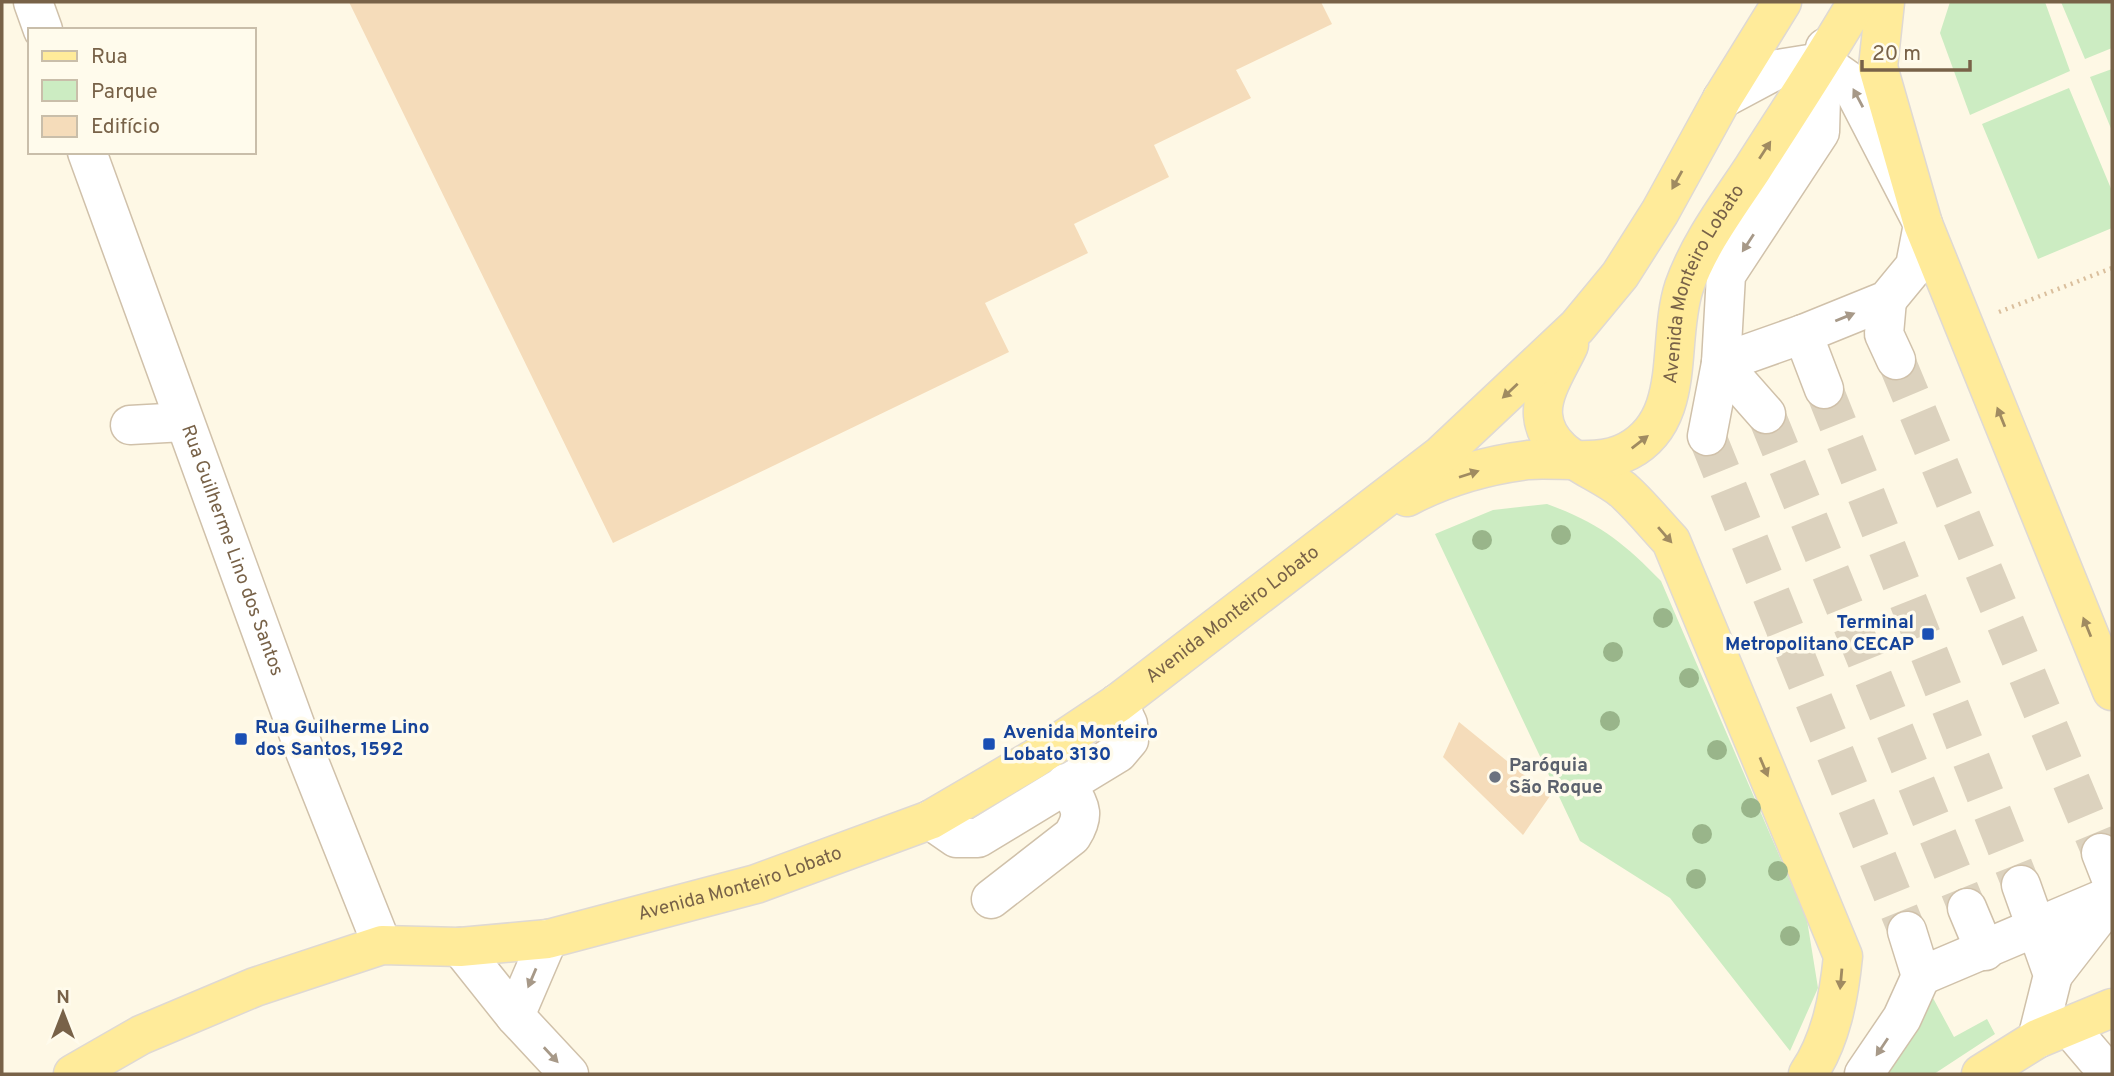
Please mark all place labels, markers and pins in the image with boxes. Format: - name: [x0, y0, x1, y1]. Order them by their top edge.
- place label: Terminal Metropolitano CECAP: [1725, 611, 1914, 657]
- marker: Terminal Metropolitano CECAP: [1920, 626, 1936, 642]
- place label: Rua Guilherme Lino dos Santos, 1592: [255, 716, 429, 762]
- place label: Avenida Monteiro Lobato 3130: [1003, 721, 1158, 767]
- marker: Rua Guilherme Lino dos Santos, 1592: [233, 731, 249, 747]
- marker: Avenida Monteiro Lobato 3130: [981, 736, 997, 752]
- place label: Paróquia São Roque: [1509, 754, 1603, 800]
- marker: Paróquia São Roque: [1487, 769, 1503, 785]

